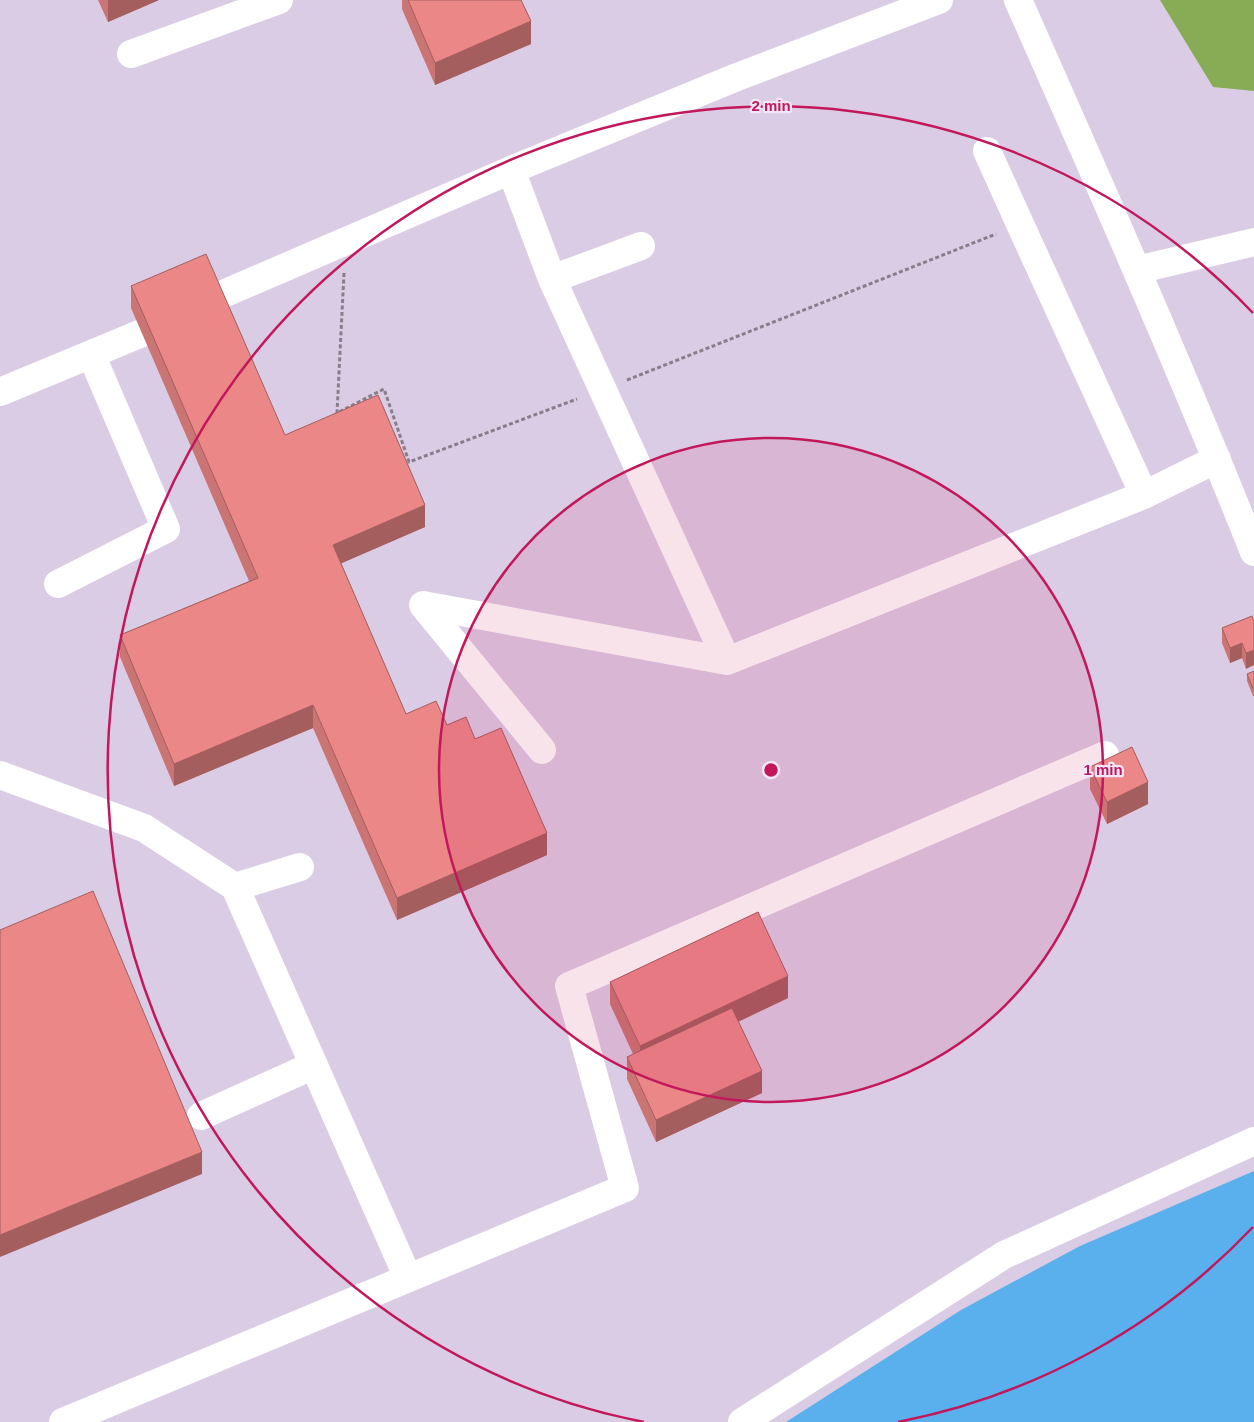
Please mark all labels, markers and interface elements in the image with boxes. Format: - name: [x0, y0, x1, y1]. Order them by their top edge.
- text: 2 min: [751, 97, 791, 114]
- centre of rings: [762, 761, 780, 779]
- text: 1 min: [1083, 761, 1123, 778]

